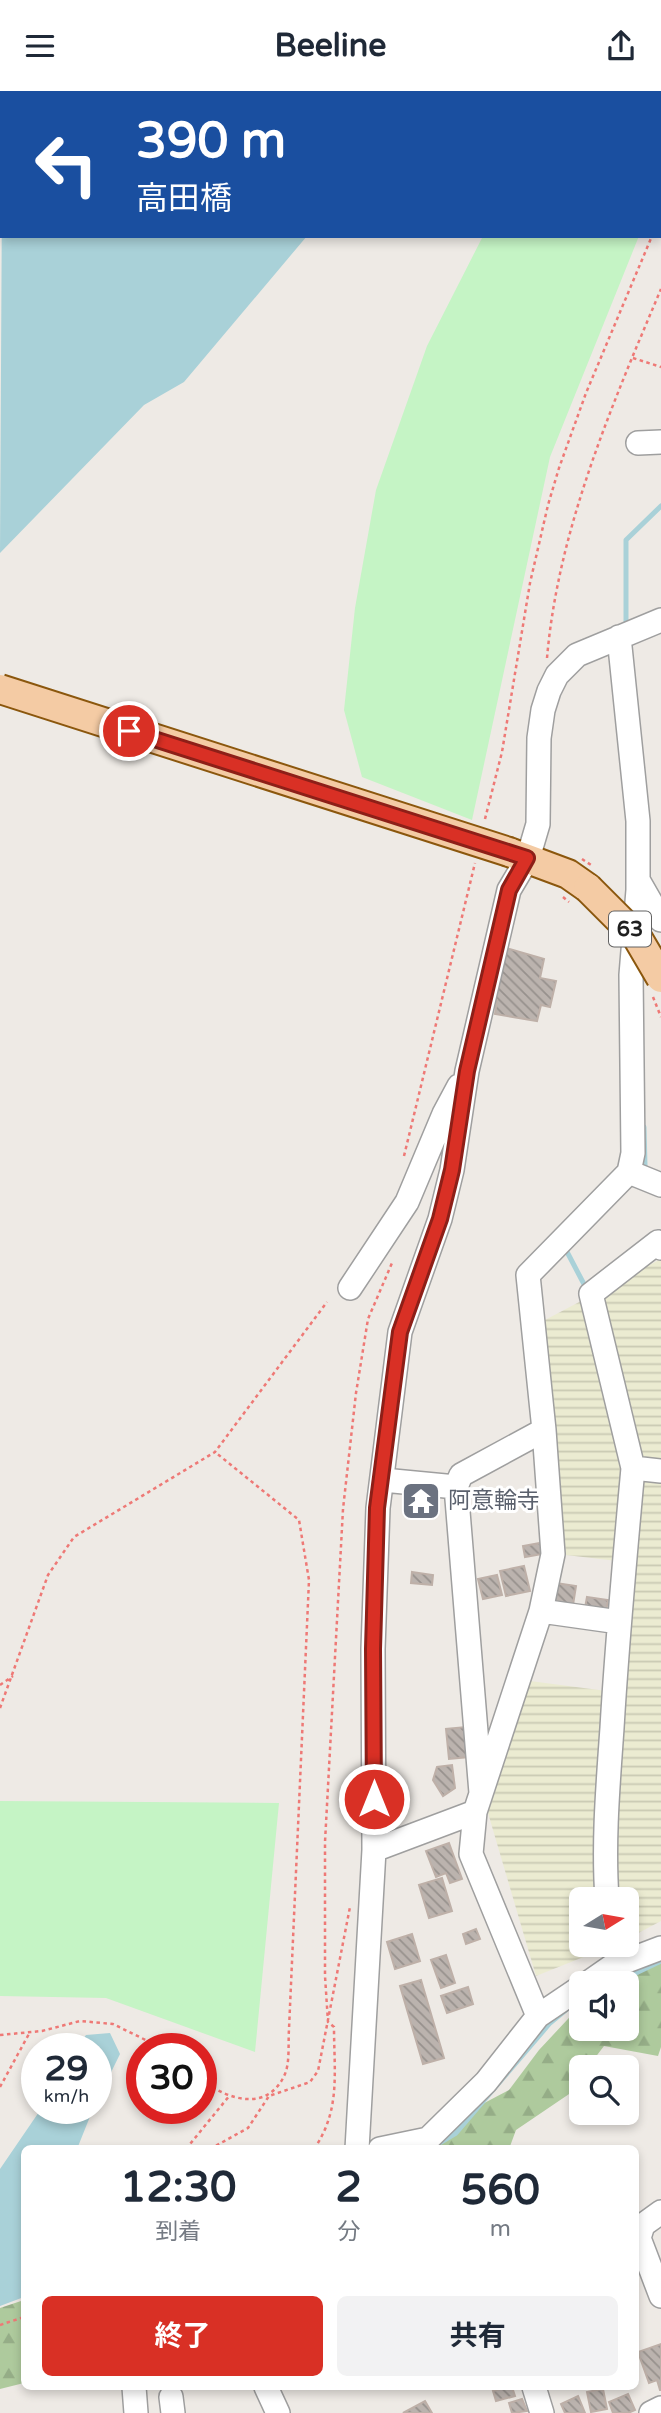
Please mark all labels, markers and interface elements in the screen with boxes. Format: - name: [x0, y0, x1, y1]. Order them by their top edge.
- icon: menu: [21, 27, 59, 65]
- text: Beeline: [275, 27, 386, 65]
- icon: share: [602, 27, 640, 65]
- text: 390 m: [136, 112, 286, 171]
- icon: left: [21, 119, 112, 210]
- text: 高田橋: [136, 180, 232, 218]
- pin: [99, 701, 159, 761]
- icon: arrive: [110, 712, 148, 750]
- road number: 63: [609, 911, 651, 947]
- temple icon: 阿意輪寺: [400, 1480, 442, 1522]
- place label: 阿意輪寺: [448, 1487, 540, 1515]
- position arrow: [337, 1762, 411, 1836]
- north arrow: [569, 1887, 639, 1957]
- map controls: [569, 1887, 639, 2125]
- button: sound: [569, 1971, 639, 2041]
- speed limit sign: 30: [126, 2033, 217, 2124]
- text: 29: [45, 2048, 88, 2090]
- button: search: [569, 2055, 639, 2125]
- text: km/h: [44, 2085, 89, 2107]
- text: 12:30: [120, 2162, 236, 2213]
- text: 2: [335, 2162, 362, 2213]
- text: 560: [461, 2165, 540, 2216]
- text: m: [490, 2215, 511, 2243]
- text: 到着: [155, 2218, 201, 2246]
- text: 分: [337, 2218, 360, 2246]
- button: 終了: [42, 2296, 323, 2376]
- button: 共有: [337, 2296, 618, 2376]

